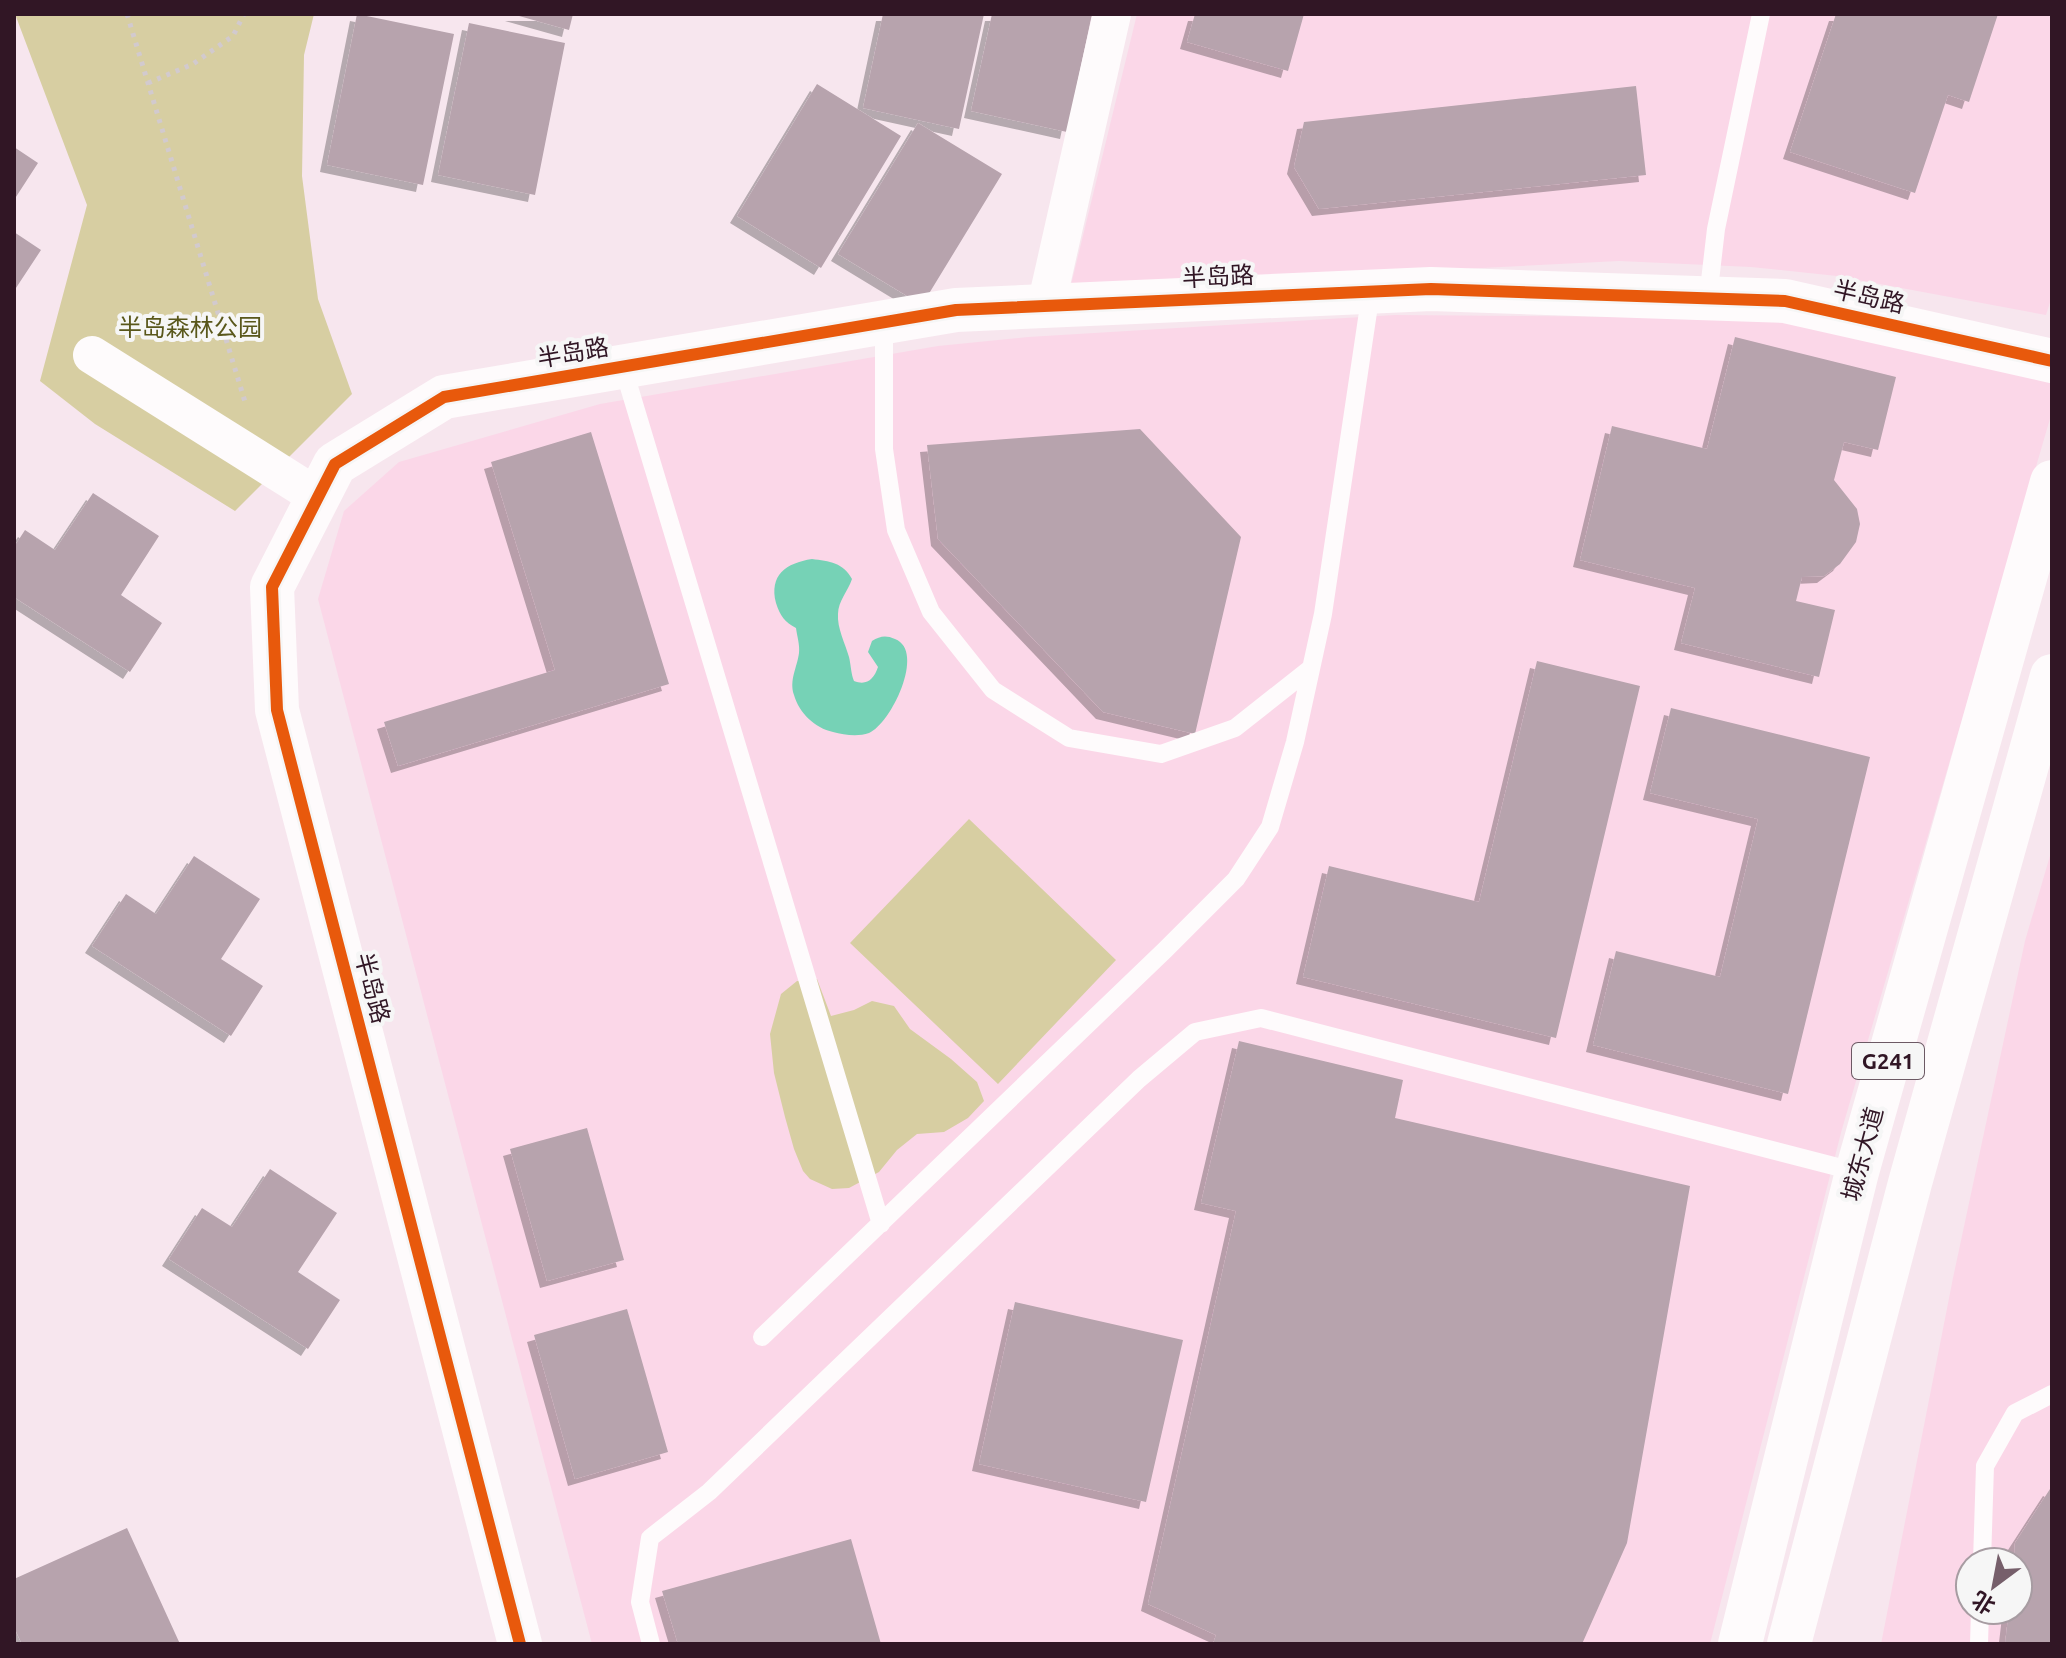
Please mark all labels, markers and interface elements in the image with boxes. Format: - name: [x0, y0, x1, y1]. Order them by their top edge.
- street label: 半岛路: [1181, 261, 1255, 292]
- street label: 半岛路: [1831, 275, 1907, 318]
- park label: 半岛森林公园: [118, 314, 262, 341]
- street label: 半岛路: [535, 333, 611, 372]
- street label: 半岛路: [350, 950, 395, 1026]
- road number: G241: [1852, 1043, 1924, 1079]
- street label: 城东大道: [1837, 1104, 1888, 1204]
- north arrow: [1954, 1546, 2034, 1626]
- text: 北: [1967, 1587, 1999, 1620]

